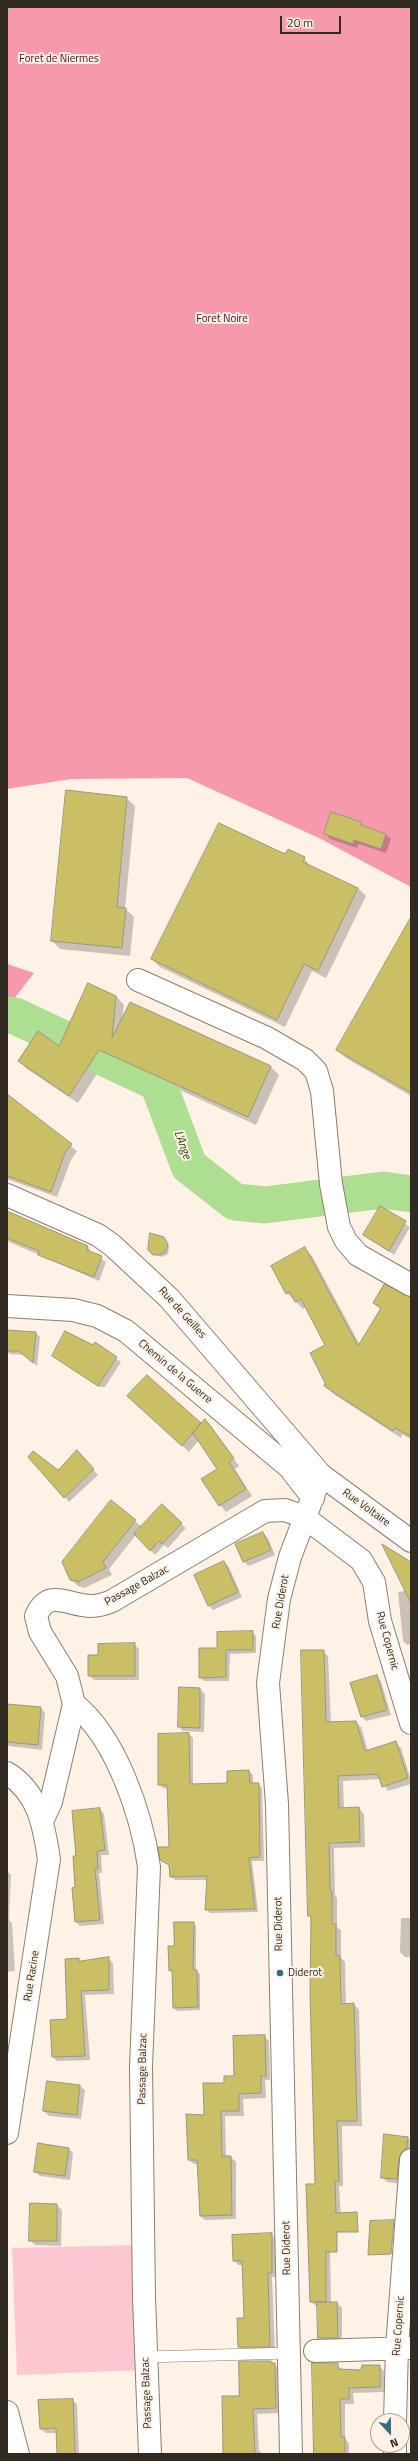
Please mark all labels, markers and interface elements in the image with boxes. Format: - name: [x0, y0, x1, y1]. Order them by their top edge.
- scale bar: [282, 8, 343, 34]
- text: 20 m: [287, 13, 313, 32]
- park label: Foret de Niermes: [19, 52, 99, 66]
- park label: Foret Noire: [196, 312, 248, 326]
- water label: L'Ange: [170, 1129, 194, 1161]
- street label: Rue de Geilles: [155, 1284, 209, 1342]
- street label: Chemin de la Guerre: [135, 1337, 215, 1407]
- street label: Rue Voltaire: [339, 1486, 393, 1530]
- street label: Passage Balzac: [103, 1563, 171, 1609]
- street label: Rue Diderot: [270, 1574, 292, 1630]
- street label: Rue Copernic: [373, 1610, 401, 1672]
- street label: Rue Diderot: [272, 1897, 286, 1951]
- street label: Rue Racine: [21, 1950, 43, 2002]
- place label: Diderot: [288, 1966, 322, 1980]
- marker: Diderot: [275, 1968, 285, 1978]
- street label: Passage Balzac: [136, 2033, 150, 2105]
- street label: Rue Diderot: [280, 2221, 294, 2275]
- street label: Rue Copernic: [390, 2295, 408, 2357]
- street label: Passage Balzac: [139, 2357, 155, 2429]
- north arrow: [370, 2413, 410, 2453]
- text: N: [388, 2434, 401, 2452]

